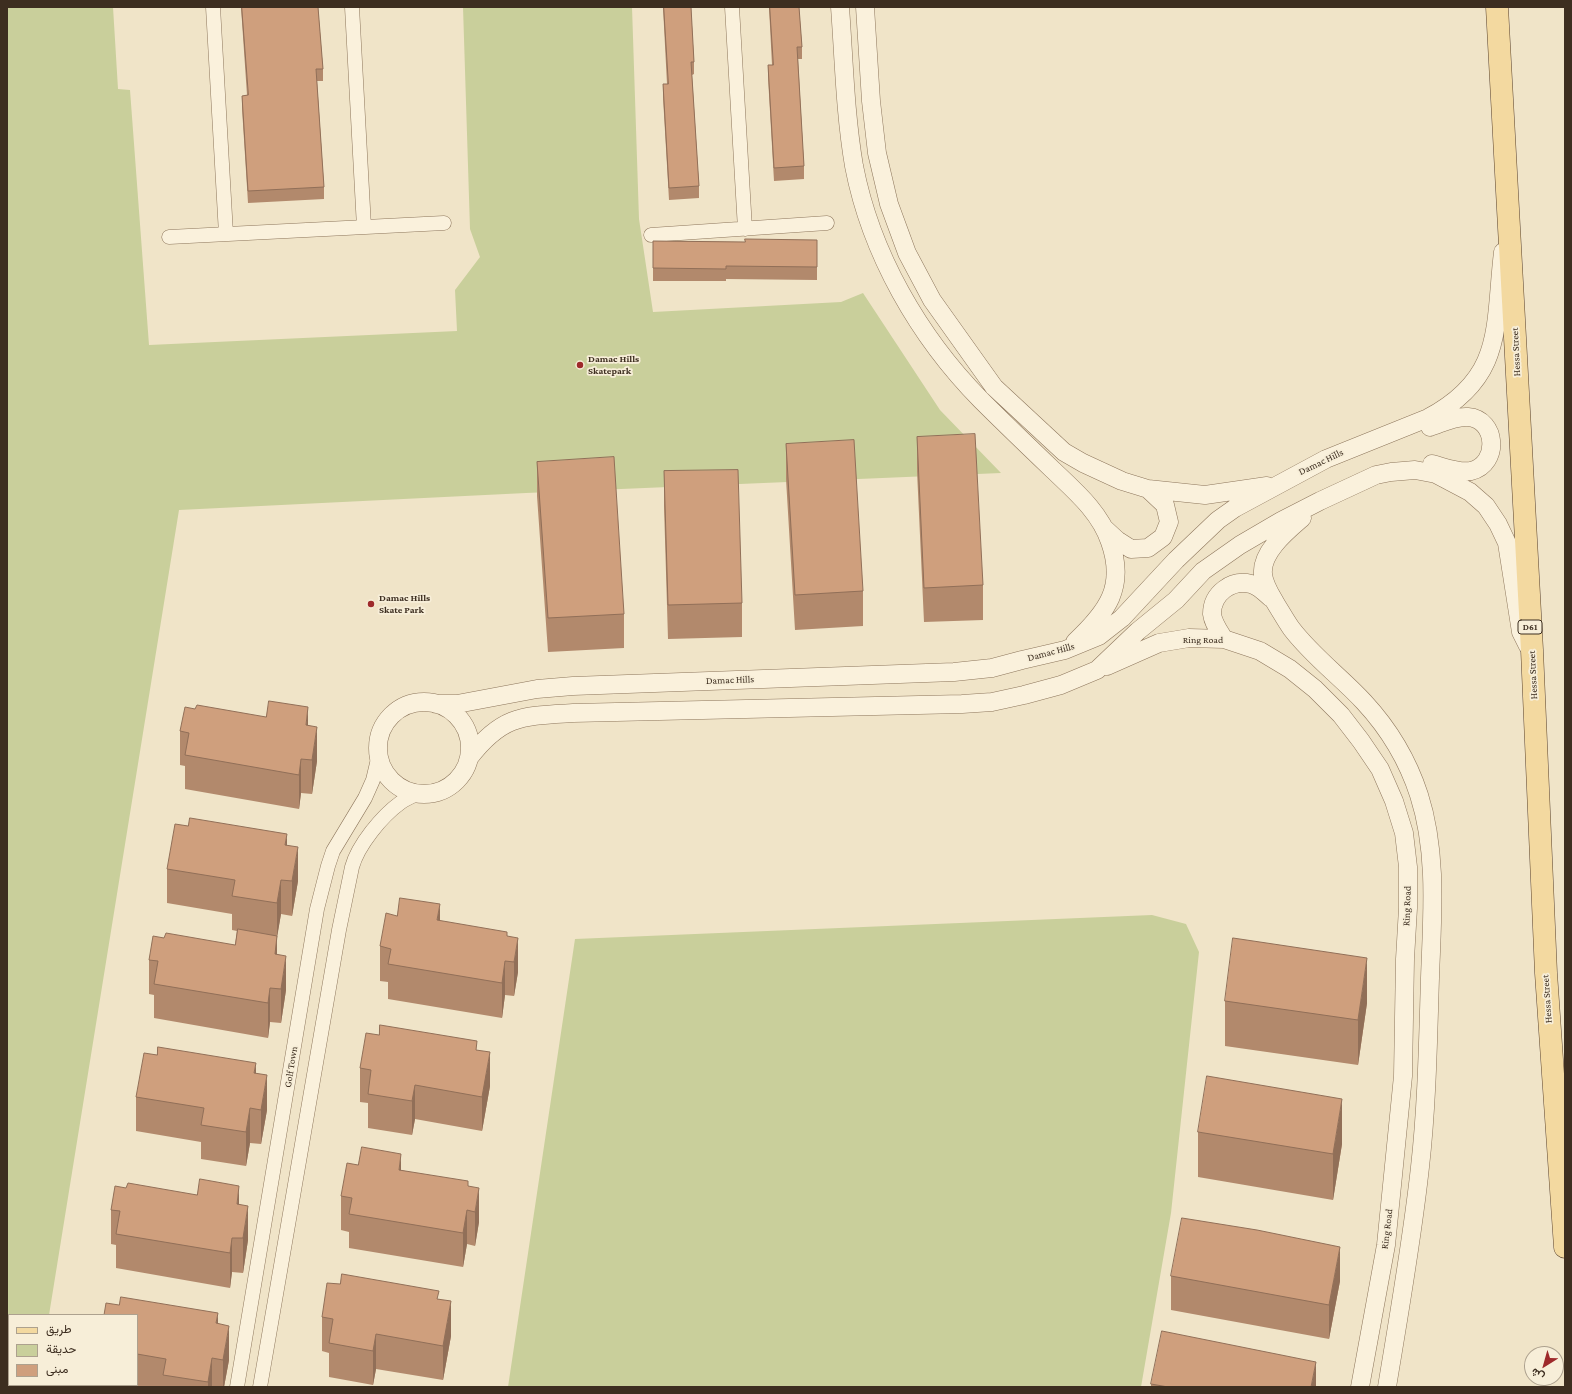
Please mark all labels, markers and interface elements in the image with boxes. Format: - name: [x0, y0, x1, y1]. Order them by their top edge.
- street label: Hessa Street: [1509, 327, 1523, 377]
- place label: Damac Hills Skatepark: [588, 353, 639, 376]
- marker: Damac Hills Skatepark: [575, 360, 585, 370]
- street label: Damac Hills: [1297, 446, 1345, 478]
- place label: Damac Hills Skate Park: [379, 592, 430, 616]
- marker: Damac Hills Skate Park: [366, 599, 376, 609]
- road number: D61: [1518, 620, 1542, 634]
- street label: Ring Road: [1183, 634, 1223, 646]
- street label: Damac Hills: [1026, 640, 1076, 664]
- street label: Hessa Street: [1526, 650, 1540, 700]
- street label: Damac Hills: [706, 673, 754, 687]
- street label: Ring Road: [1400, 886, 1414, 926]
- street label: Hessa Street: [1539, 974, 1555, 1024]
- street label: Golf Town: [282, 1046, 300, 1088]
- street label: Ring Road: [1379, 1208, 1395, 1250]
- legend: [8, 1314, 138, 1386]
- text: طريق: [46, 1322, 71, 1336]
- text: حديقة: [46, 1342, 76, 1356]
- north arrow: [1524, 1346, 1564, 1386]
- text: مبنى: [46, 1362, 68, 1376]
- text: ش: [1528, 1366, 1546, 1384]

